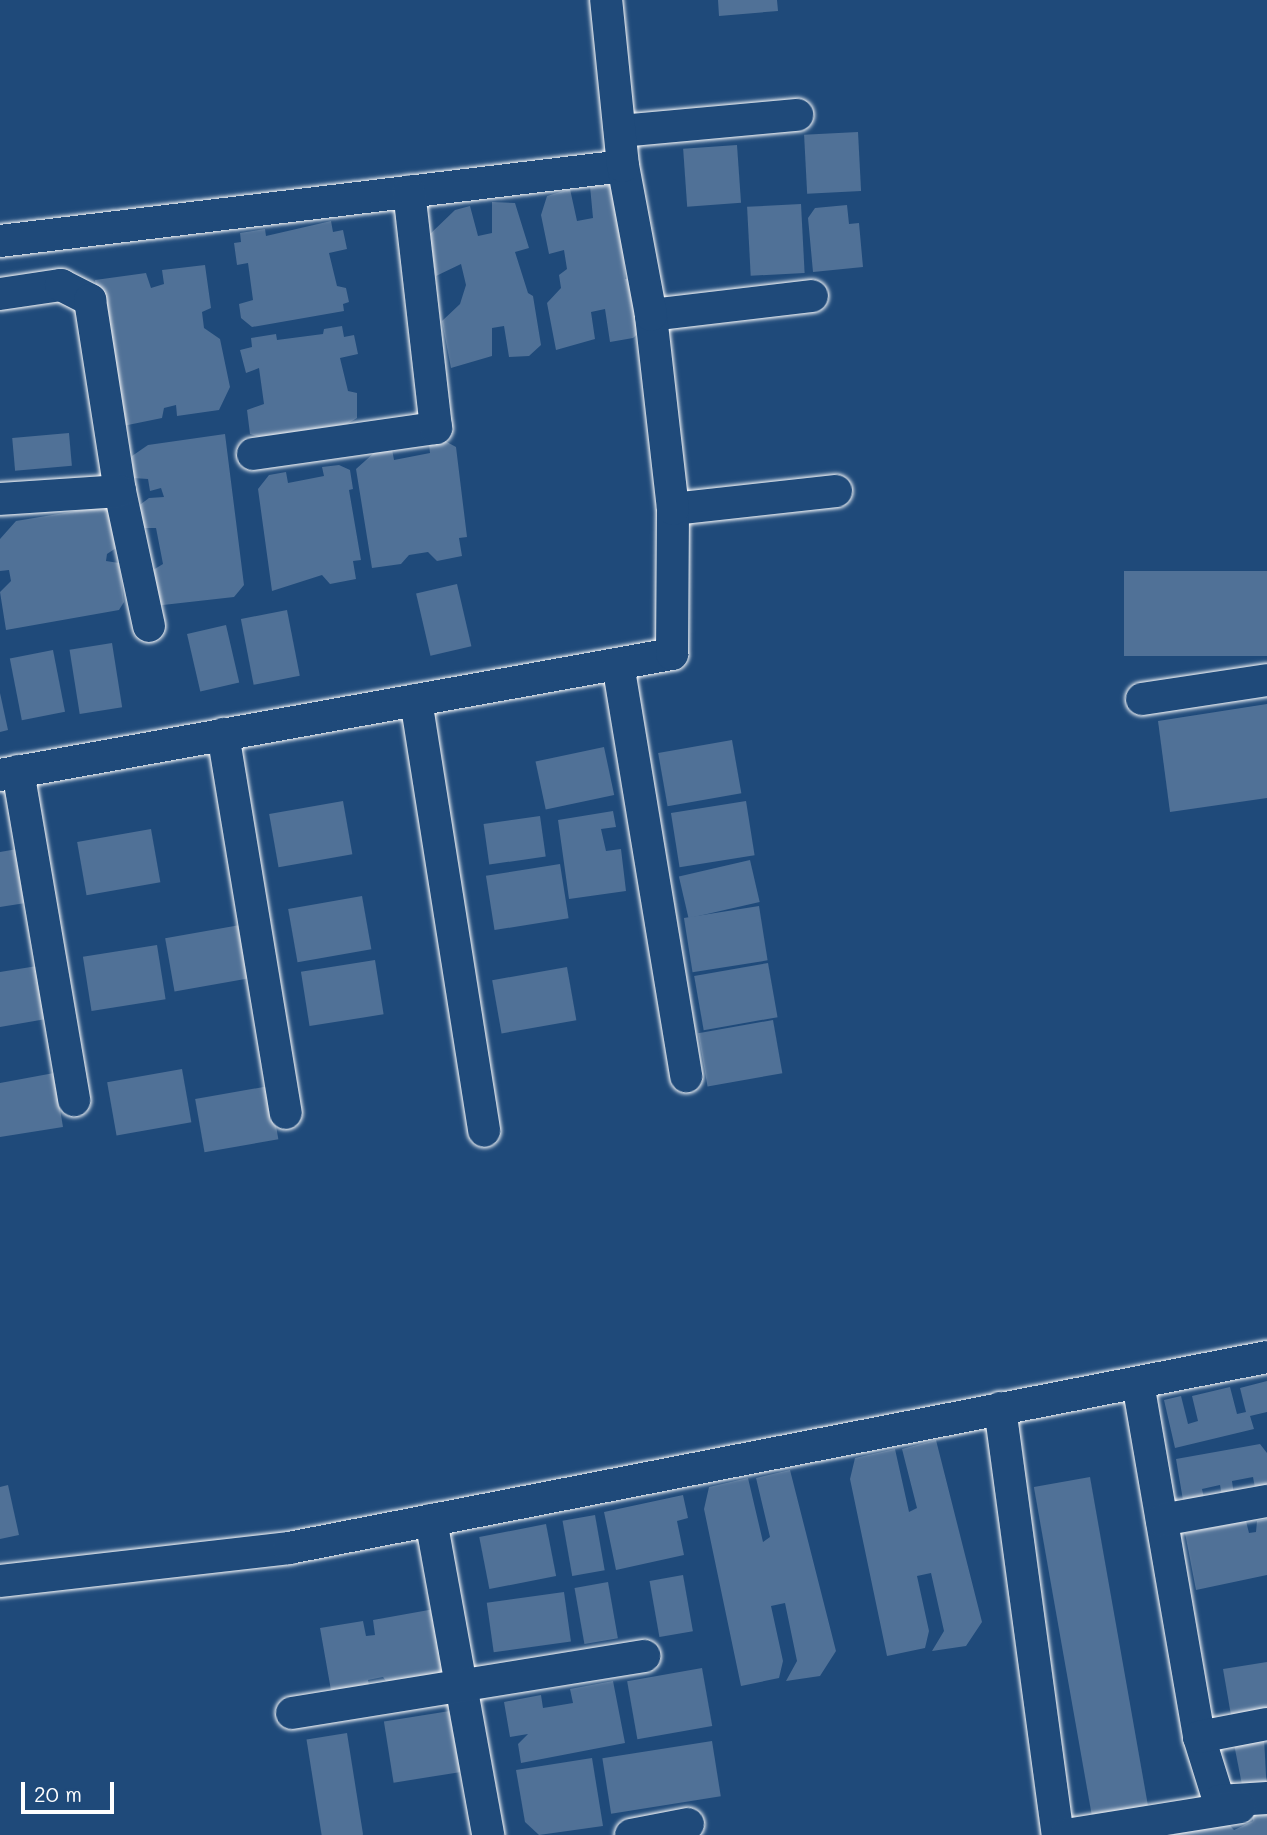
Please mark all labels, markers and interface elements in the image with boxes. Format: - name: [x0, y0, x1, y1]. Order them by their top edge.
- scale bar: [24, 1769, 117, 1813]
- text: 20 m: [34, 1780, 82, 1807]

